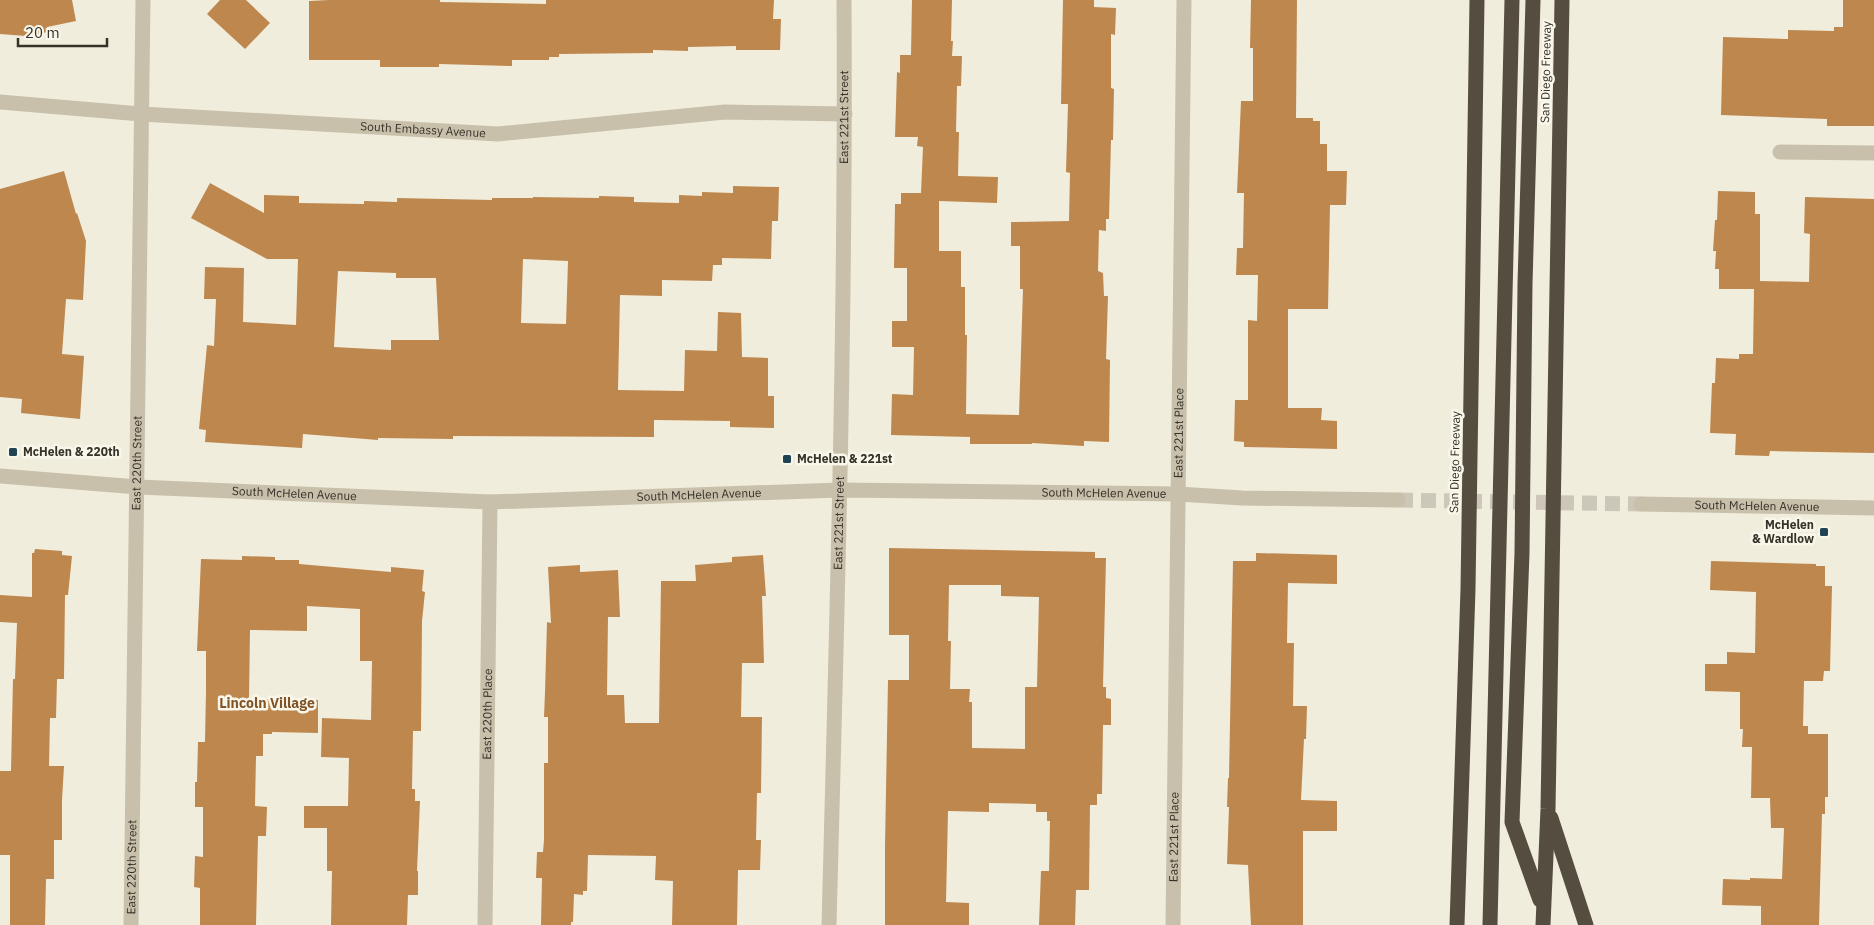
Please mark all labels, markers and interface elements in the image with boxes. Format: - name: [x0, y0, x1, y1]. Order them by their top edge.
- scale bar: [18, 15, 106, 47]
- street label: San Diego Freeway: [1537, 21, 1554, 123]
- text: 20 m: [25, 23, 60, 42]
- street label: East 221st Street: [836, 70, 851, 164]
- street label: South Embassy Avenue: [360, 118, 487, 140]
- street label: East 221st Place: [1170, 387, 1186, 478]
- street label: San Diego Freeway: [1446, 411, 1463, 513]
- street label: East 220th Street: [128, 416, 145, 510]
- place label: McHelen & 220th: [23, 444, 120, 459]
- marker: McHelen & 220th: [7, 446, 19, 458]
- place label: McHelen & 221st: [797, 451, 893, 466]
- marker: McHelen & 221st: [781, 453, 793, 465]
- street label: East 221st Street: [830, 476, 847, 570]
- street label: South McHelen Avenue: [232, 483, 358, 503]
- street label: South McHelen Avenue: [1041, 484, 1167, 501]
- street label: South McHelen Avenue: [636, 485, 762, 504]
- street label: South McHelen Avenue: [1694, 497, 1820, 514]
- place label: McHelen & Wardlow: [1752, 517, 1814, 546]
- marker: McHelen & Wardlow: [1818, 526, 1830, 538]
- street label: East 220th Place: [479, 668, 495, 760]
- district label: Lincoln Village: [219, 694, 315, 712]
- street label: East 221st Place: [1166, 791, 1182, 882]
- street label: East 220th Street: [123, 820, 139, 914]

